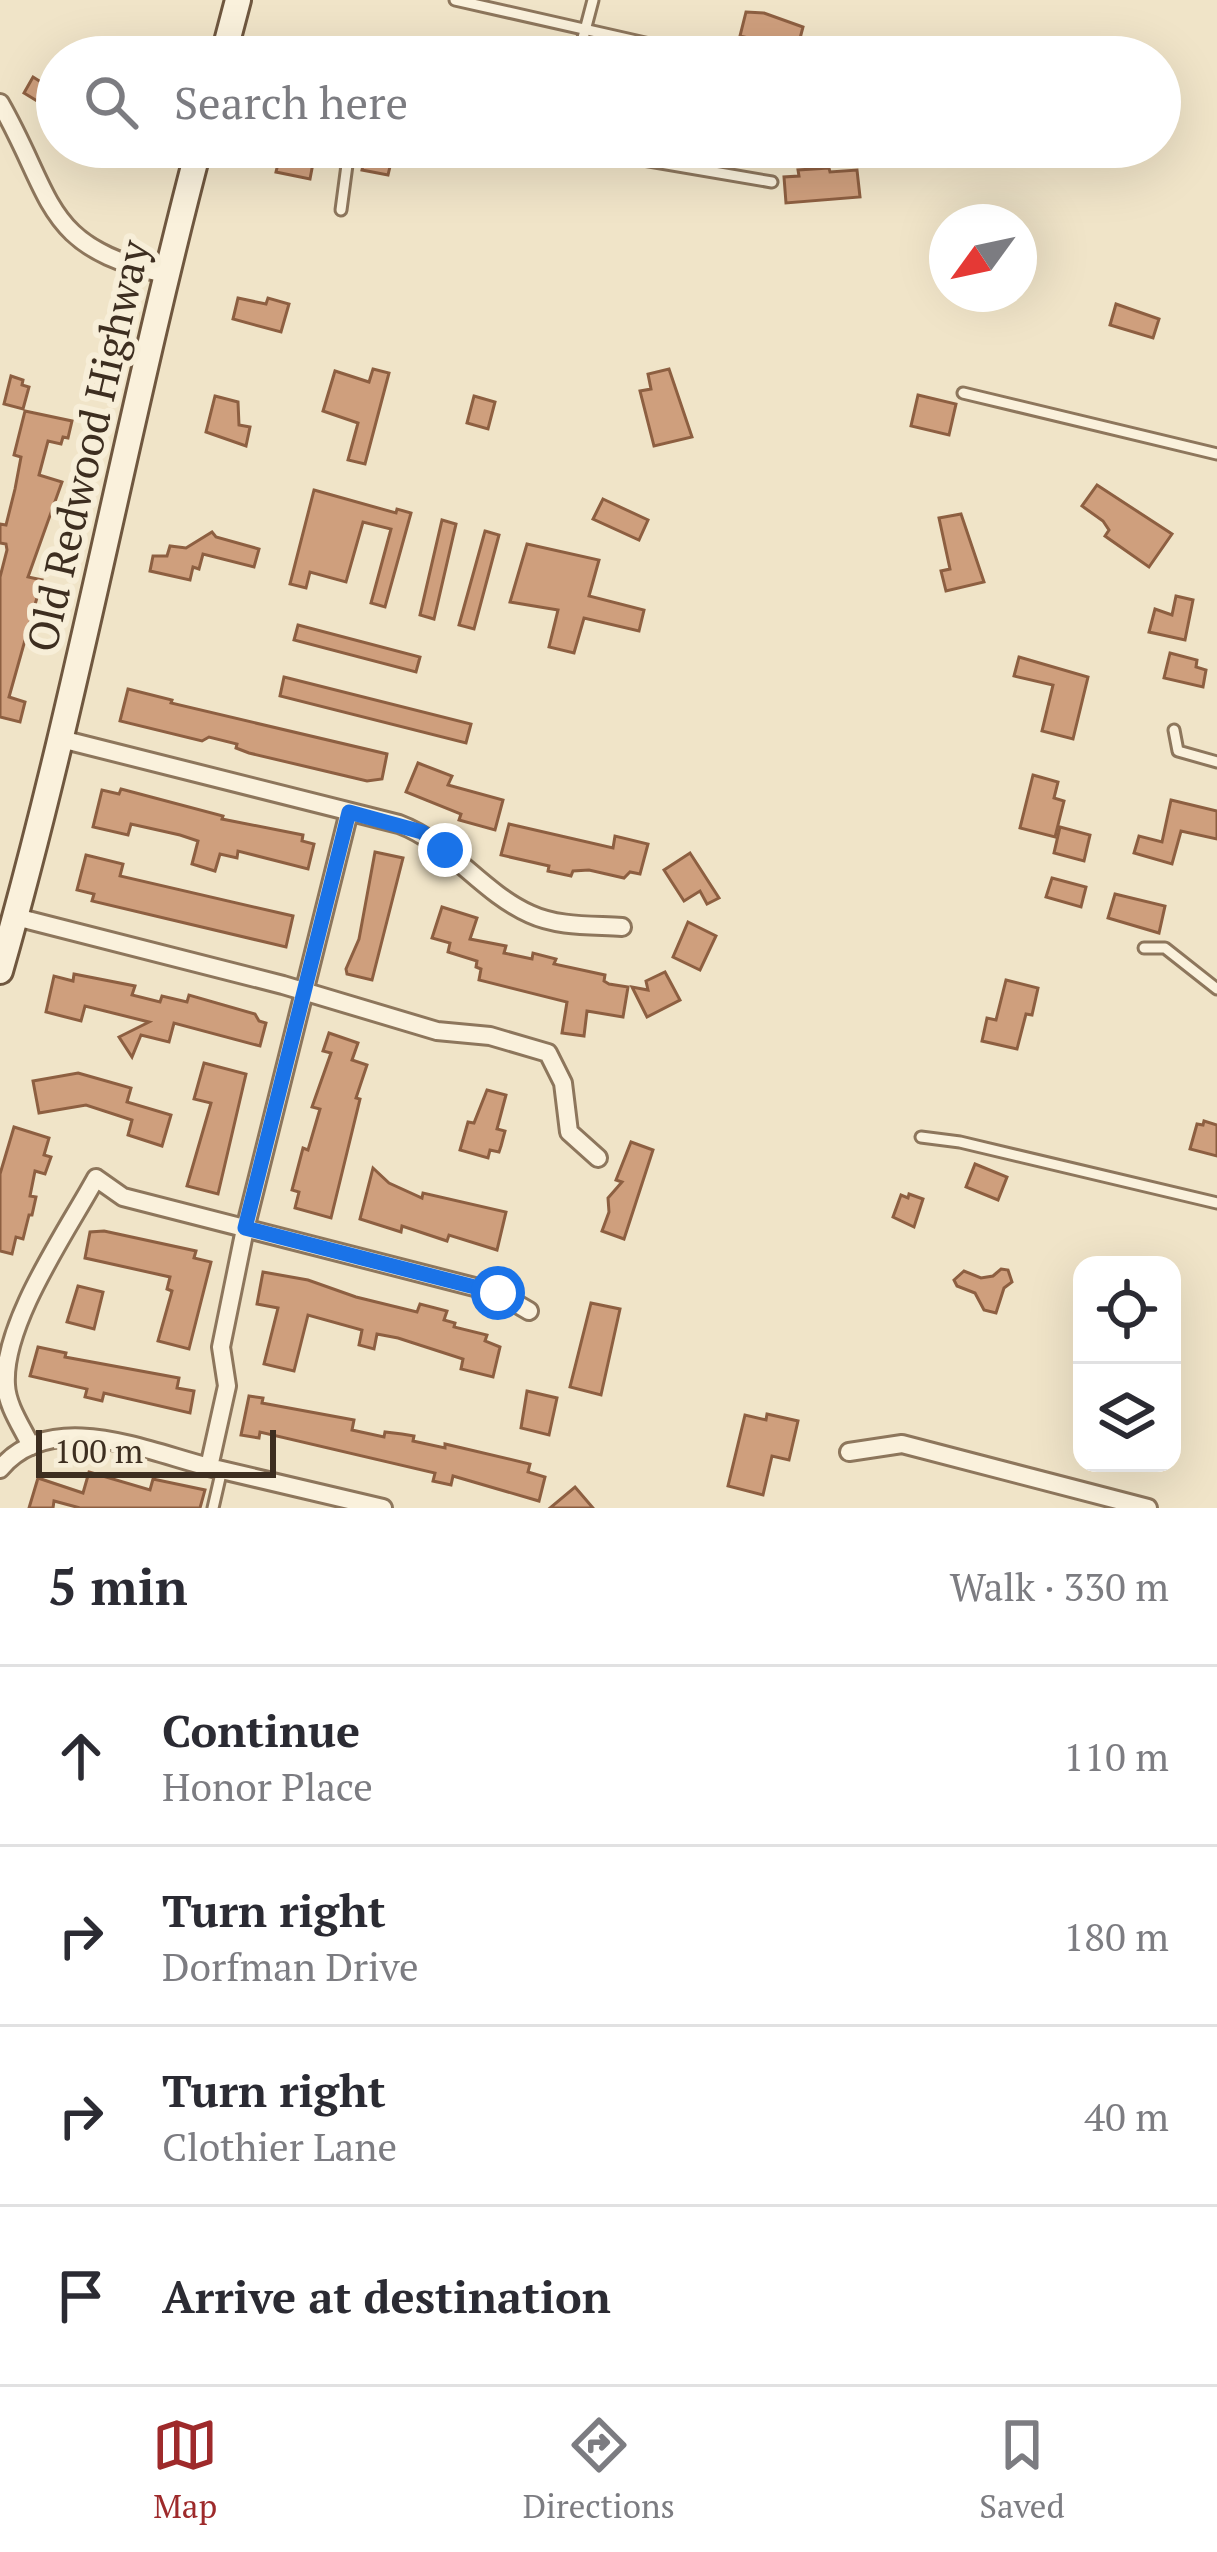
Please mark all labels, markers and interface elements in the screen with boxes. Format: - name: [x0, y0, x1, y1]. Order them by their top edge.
- search box: [36, 36, 1181, 168]
- icon: search: [78, 69, 144, 135]
- text: Search here: [174, 72, 408, 132]
- north arrow: [929, 204, 1037, 312]
- street label: Old Redwood Highway: [12, 234, 162, 657]
- route end: [418, 823, 472, 877]
- map controls: [1073, 1256, 1181, 1472]
- button: locate: [1073, 1256, 1181, 1364]
- route start: [471, 1266, 525, 1320]
- button: layers: [1073, 1364, 1181, 1472]
- scale bar: [36, 1424, 276, 1477]
- text: 100 m: [54, 1429, 143, 1472]
- text: 5 min: [48, 1552, 188, 1620]
- text: Walk · 330 m: [950, 1560, 1169, 1612]
- text: Continue: [162, 1700, 360, 1760]
- icon: ahead: [48, 1723, 114, 1789]
- text: 110 m: [1064, 1730, 1169, 1782]
- text: Honor Place: [162, 1760, 373, 1812]
- text: Turn right: [162, 1880, 386, 1940]
- icon: right: [48, 1903, 114, 1969]
- text: 180 m: [1064, 1910, 1169, 1962]
- text: Dorfman Drive: [162, 1940, 419, 1992]
- text: Turn right: [162, 2060, 386, 2120]
- icon: right: [48, 2083, 114, 2149]
- text: 40 m: [1084, 2090, 1169, 2142]
- text: Clothier Lane: [162, 2120, 397, 2172]
- icon: arrive: [48, 2263, 114, 2329]
- text: Arrive at destination: [162, 2266, 611, 2326]
- tab: Map: [152, 2412, 218, 2527]
- tab: Directions: [523, 2412, 675, 2527]
- tab: Saved: [979, 2412, 1065, 2527]

